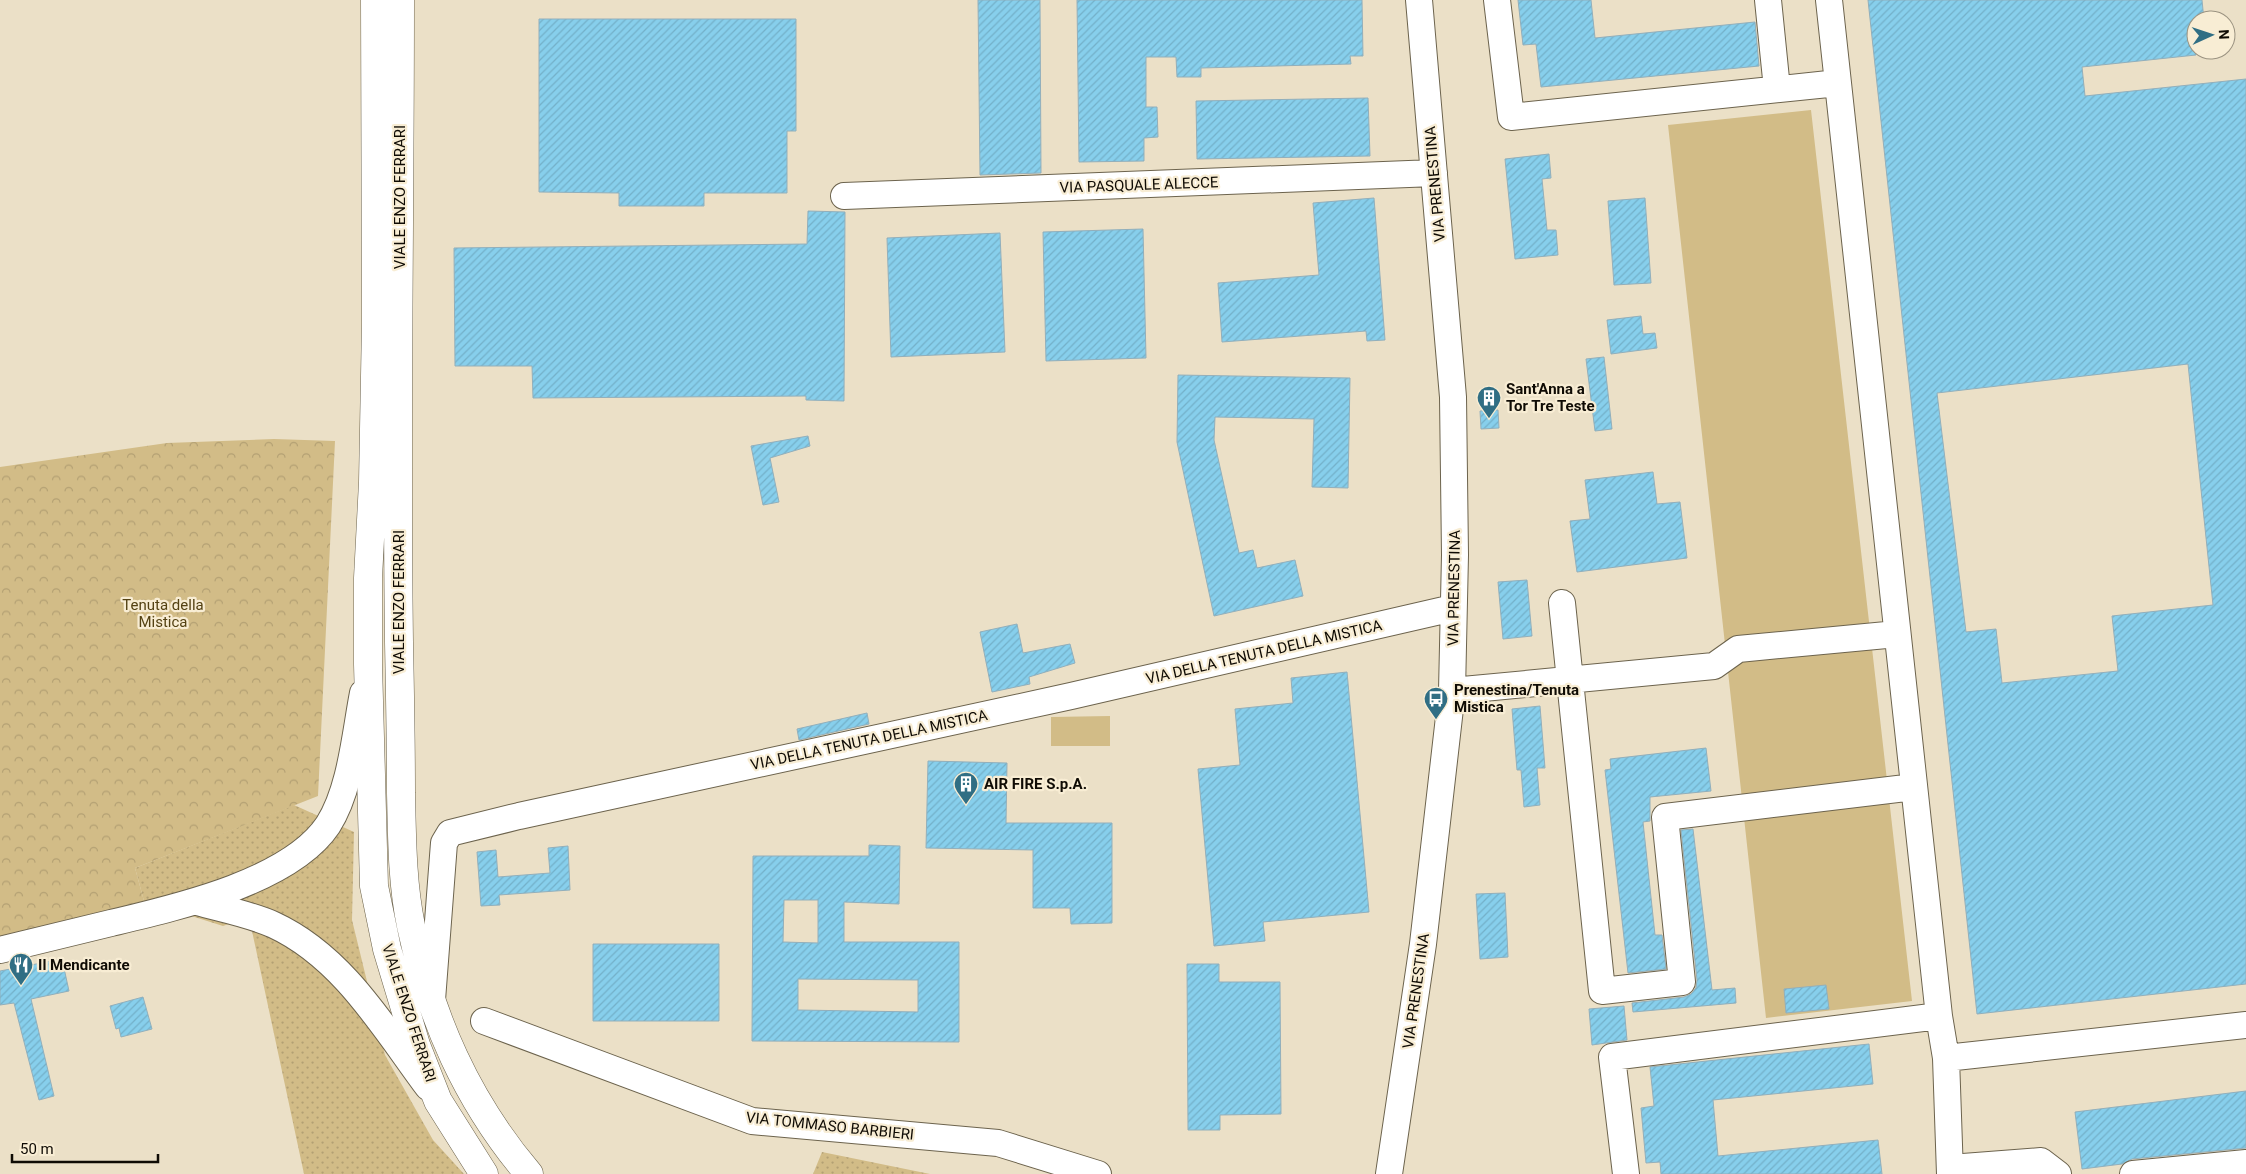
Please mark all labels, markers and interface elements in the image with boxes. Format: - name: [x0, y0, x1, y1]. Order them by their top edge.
- north arrow: [2186, 10, 2236, 60]
- text: N: [2216, 29, 2232, 40]
- street label: VIALE ENZO FERRARI: [391, 125, 409, 269]
- street label: VIA PRENESTINA: [1421, 125, 1449, 243]
- street label: VIA PASQUALE ALECCE: [1059, 173, 1219, 197]
- place label: Sant'Anna a Tor Tre Teste: [1506, 380, 1595, 415]
- building icon: Sant'Anna a Tor Tre Teste: [1476, 385, 1502, 419]
- street label: VIA PRENESTINA: [1444, 529, 1464, 646]
- street label: VIALE ENZO FERRARI: [390, 530, 408, 674]
- park label: Tenuta della Mistica: [122, 596, 204, 631]
- street label: VIA DELLA TENUTA DELLA MISTICA: [1144, 616, 1384, 688]
- place label: Prenestina/Tenuta Mistica: [1454, 681, 1579, 716]
- bus stop icon: Prenestina/Tenuta Mistica: [1423, 686, 1449, 720]
- street label: VIA DELLA TENUTA DELLA MISTICA: [749, 706, 989, 774]
- building icon: AIR FIRE S.p.A.: [953, 771, 979, 805]
- place label: AIR FIRE S.p.A.: [984, 775, 1087, 793]
- street label: VIA PRENESTINA: [1399, 932, 1433, 1050]
- street label: VIALE ENZO FERRARI: [378, 942, 440, 1084]
- restaurant icon: Il Mendicante: [8, 952, 34, 986]
- place label: Il Mendicante: [38, 956, 130, 974]
- street label: VIA TOMMASO BARBIERI: [745, 1108, 915, 1144]
- scale bar: [12, 1132, 159, 1164]
- text: 50 m: [20, 1140, 54, 1158]

